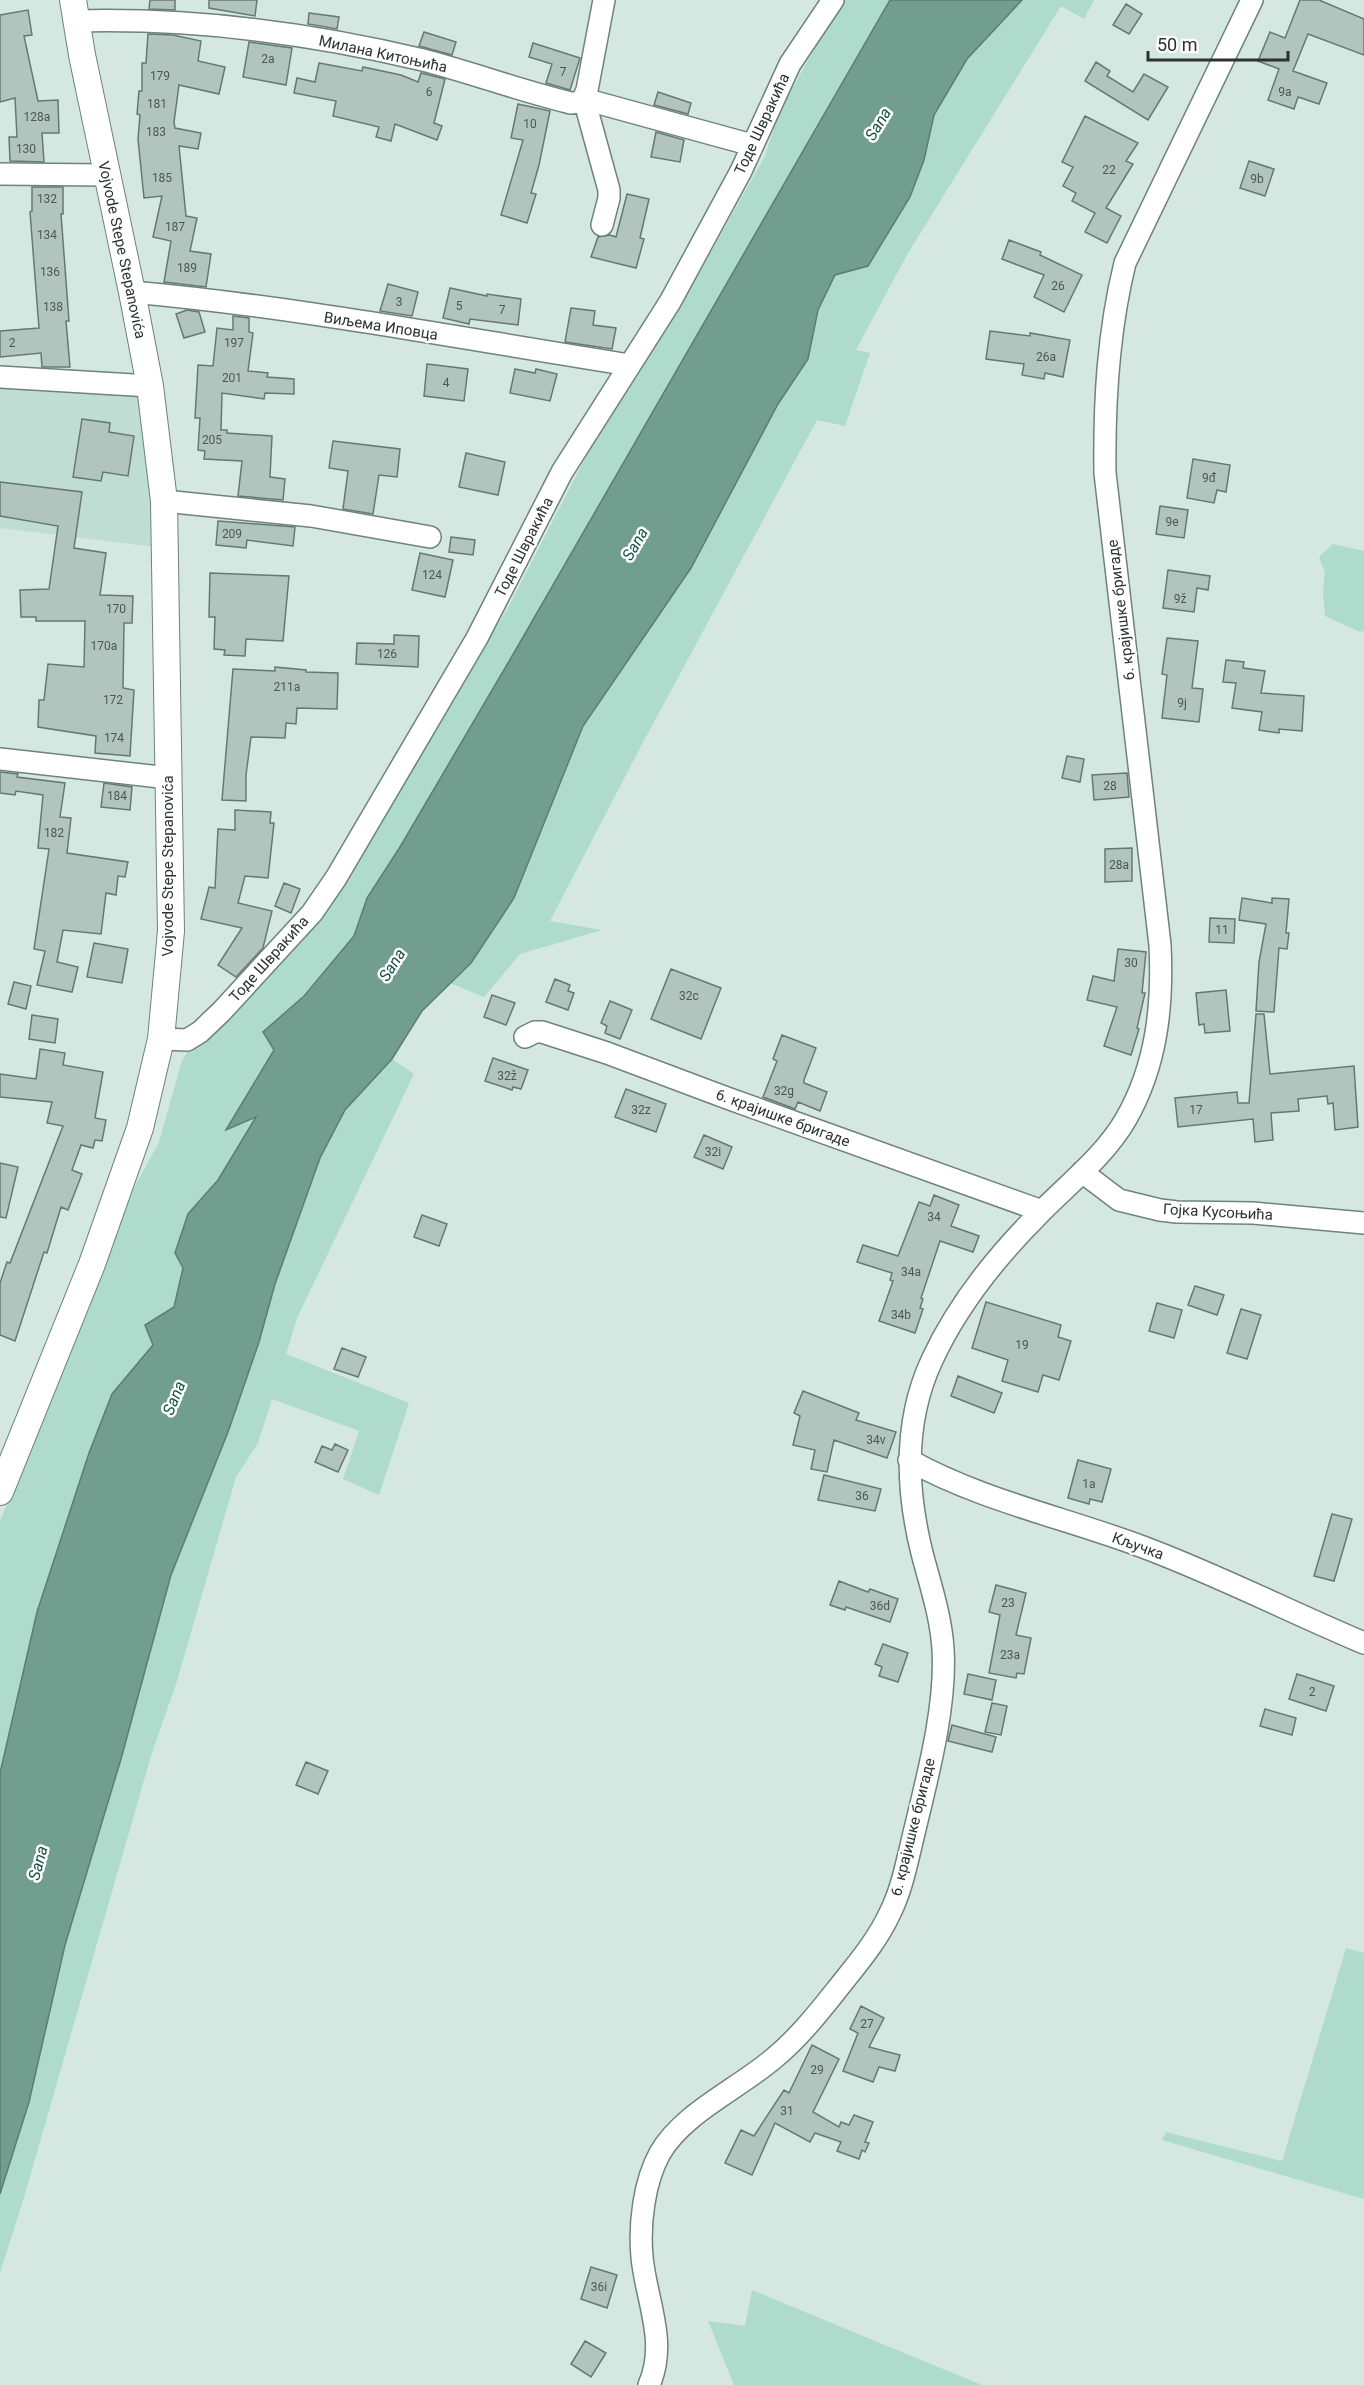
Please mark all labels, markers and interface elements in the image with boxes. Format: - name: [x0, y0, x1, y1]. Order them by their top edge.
- scale bar: [1148, 24, 1288, 62]
- street label: Милана Китоњића: [317, 32, 449, 76]
- text: 50 m: [1157, 34, 1197, 55]
- house number: 2a: [261, 52, 275, 66]
- house number: 7: [560, 65, 567, 79]
- house number: 179: [150, 69, 170, 83]
- street label: Тоде Швракића: [731, 70, 793, 178]
- house number: 6: [426, 85, 433, 99]
- house number: 9a: [1278, 85, 1292, 99]
- house number: 181: [147, 97, 167, 111]
- water label: Sana: [861, 104, 895, 144]
- house number: 128a: [24, 110, 50, 124]
- house number: 10: [523, 117, 537, 131]
- house number: 183: [146, 125, 166, 139]
- house number: 130: [16, 142, 36, 156]
- street label: Vojvode Stepe Stepanovića: [94, 160, 150, 340]
- house number: 22: [1102, 163, 1116, 177]
- house number: 185: [152, 171, 172, 185]
- house number: 9b: [1250, 172, 1264, 186]
- house number: 132: [37, 192, 57, 206]
- house number: 187: [165, 220, 185, 234]
- house number: 134: [37, 228, 57, 242]
- house number: 189: [177, 261, 197, 275]
- house number: 136: [40, 265, 60, 279]
- house number: 26: [1051, 279, 1065, 293]
- house number: 3: [396, 295, 402, 309]
- house number: 5: [456, 299, 463, 313]
- house number: 138: [43, 300, 63, 314]
- house number: 7: [499, 303, 506, 317]
- street label: Виљема Иповца: [323, 308, 439, 344]
- house number: 2: [9, 336, 16, 350]
- house number: 197: [224, 336, 244, 350]
- house number: 26a: [1036, 350, 1056, 364]
- house number: 201: [222, 371, 242, 385]
- house number: 4: [443, 376, 450, 390]
- house number: 205: [202, 433, 222, 447]
- house number: 9đ: [1202, 471, 1217, 485]
- street label: Тоде Швракића: [491, 494, 557, 600]
- house number: 9e: [1165, 515, 1179, 529]
- water label: Sana: [618, 524, 652, 564]
- house number: 209: [222, 527, 242, 541]
- street label: 6. крајишке бригаде: [1103, 539, 1139, 681]
- house number: 124: [422, 568, 442, 582]
- house number: 9ž: [1174, 592, 1186, 606]
- house number: 170: [106, 602, 126, 616]
- house number: 170a: [91, 639, 117, 653]
- house number: 126: [377, 647, 397, 661]
- house number: 211a: [274, 680, 300, 694]
- house number: 172: [103, 693, 123, 707]
- house number: 9j: [1177, 696, 1187, 710]
- house number: 174: [104, 731, 124, 745]
- street label: Vojvode Stepe Stepanovića: [159, 775, 177, 957]
- house number: 28: [1103, 779, 1117, 793]
- house number: 184: [107, 789, 127, 803]
- house number: 182: [44, 826, 64, 840]
- house number: 28a: [1109, 858, 1129, 872]
- street label: Тоде Швракића: [226, 912, 312, 1006]
- house number: 11: [1215, 923, 1229, 937]
- water label: Sana: [375, 945, 409, 985]
- house number: 30: [1124, 956, 1138, 970]
- house number: 32c: [679, 989, 699, 1003]
- house number: 32ž: [497, 1069, 517, 1083]
- house number: 32g: [774, 1084, 794, 1098]
- street label: 6. крајишке бригаде: [713, 1085, 853, 1151]
- house number: 32z: [631, 1103, 651, 1117]
- house number: 17: [1189, 1103, 1203, 1117]
- house number: 32i: [705, 1145, 721, 1159]
- street label: Гојка Кусоњића: [1163, 1200, 1273, 1224]
- house number: 34: [927, 1210, 941, 1224]
- house number: 34a: [901, 1265, 921, 1279]
- house number: 34b: [891, 1308, 911, 1322]
- house number: 19: [1015, 1338, 1029, 1352]
- water label: Sana: [159, 1378, 189, 1418]
- house number: 34v: [866, 1433, 886, 1447]
- house number: 1a: [1082, 1477, 1096, 1491]
- house number: 36: [855, 1489, 869, 1503]
- street label: Кључка: [1110, 1528, 1166, 1564]
- house number: 23: [1001, 1596, 1015, 1610]
- house number: 36d: [870, 1599, 890, 1613]
- house number: 23a: [1000, 1648, 1020, 1662]
- house number: 2: [1309, 1685, 1316, 1699]
- street label: 6. крајишке бригаде: [887, 1756, 939, 1898]
- water label: Sana: [24, 1844, 52, 1882]
- house number: 27: [860, 2017, 874, 2031]
- house number: 29: [810, 2063, 824, 2077]
- house number: 31: [780, 2104, 794, 2118]
- house number: 36i: [591, 2280, 607, 2294]

